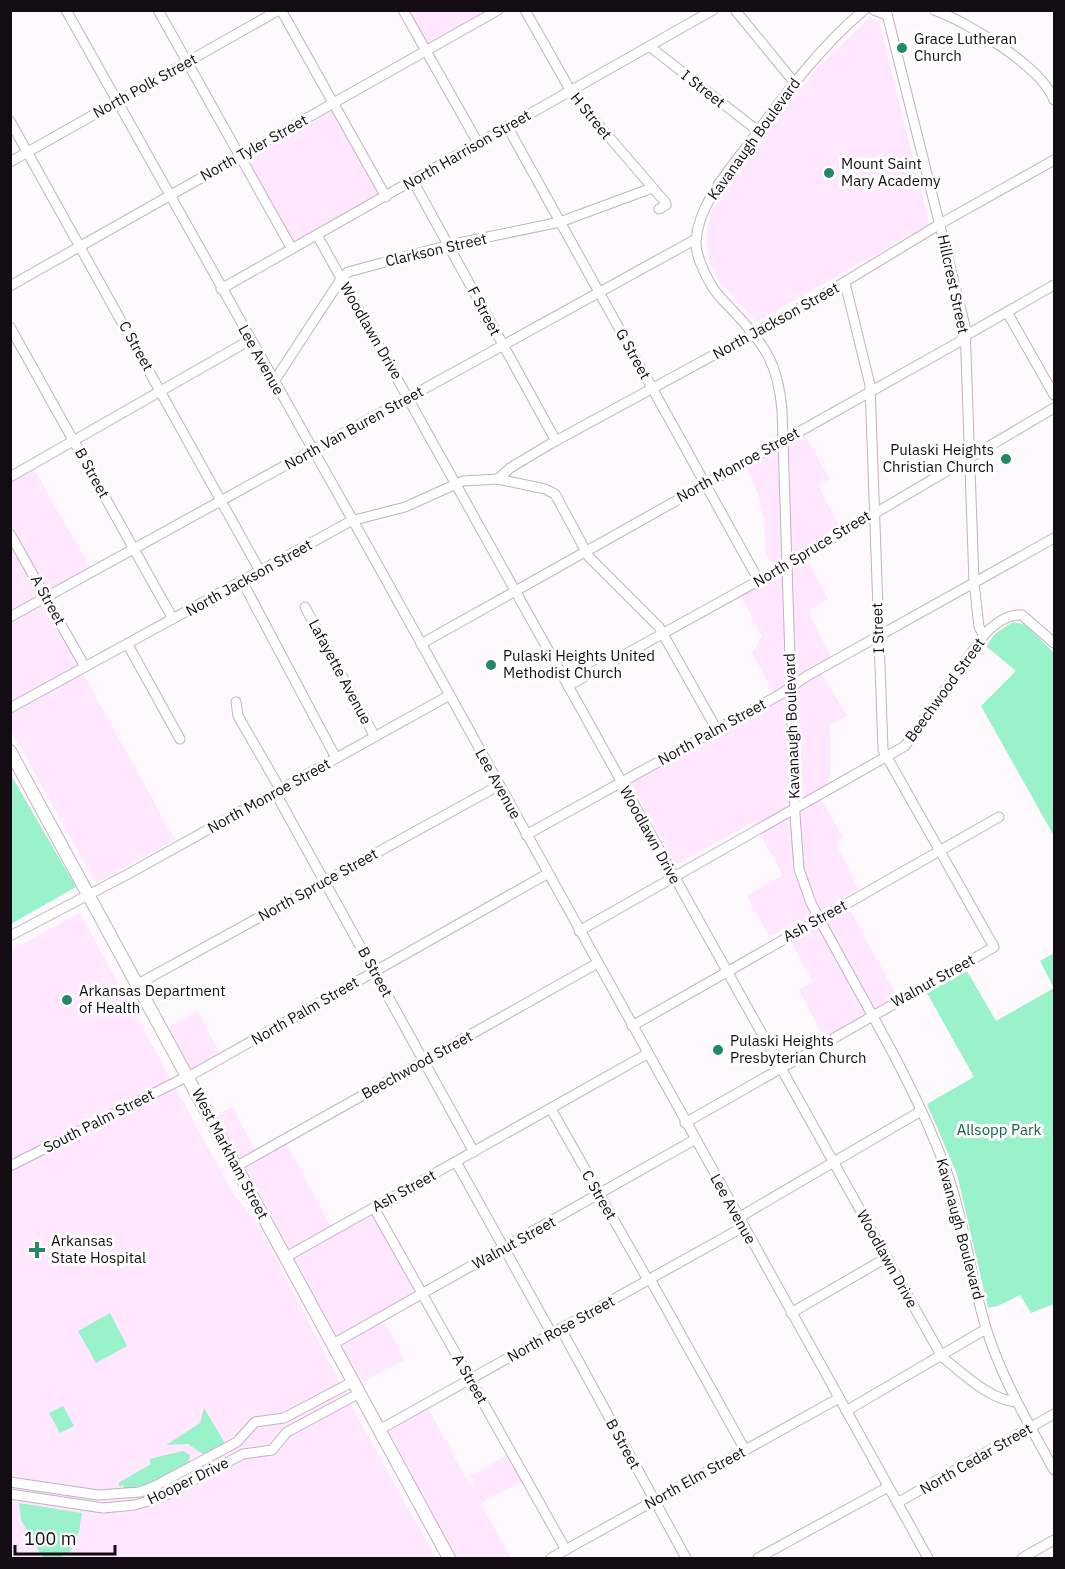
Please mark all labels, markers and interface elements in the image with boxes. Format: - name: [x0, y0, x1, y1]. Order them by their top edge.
- place label: Grace Lutheran Church: [914, 29, 1017, 65]
- marker: Grace Lutheran Church: [895, 41, 909, 55]
- street label: North Polk Street: [90, 49, 200, 122]
- street label: I Street: [677, 66, 729, 112]
- street label: Kavanaugh Boulevard: [703, 74, 804, 203]
- street label: H Street: [567, 88, 616, 143]
- street label: North Harrison Street: [400, 105, 534, 194]
- street label: North Tyler Street: [197, 110, 311, 185]
- place label: Mount Saint Mary Academy: [841, 154, 941, 190]
- marker: Mount Saint Mary Academy: [822, 166, 836, 180]
- street label: Clarkson Street: [383, 229, 488, 270]
- street label: Hillcrest Street: [934, 233, 973, 335]
- street label: North Jackson Street: [709, 278, 842, 363]
- street label: Woodlawn Drive: [336, 279, 407, 383]
- street label: F Street: [464, 283, 505, 339]
- street label: C Street: [115, 318, 158, 374]
- street label: Lee Avenue: [234, 321, 289, 398]
- street label: G Street: [612, 325, 655, 382]
- street label: North Van Buren Street: [281, 381, 427, 474]
- street label: North Monroe Street: [673, 423, 803, 506]
- place label: Pulaski Heights Christian Church: [883, 440, 994, 476]
- street label: B Street: [71, 444, 114, 501]
- marker: Pulaski Heights Christian Church: [999, 452, 1013, 466]
- street label: North Spruce Street: [750, 506, 874, 591]
- street label: North Jackson Street: [182, 535, 315, 620]
- street label: A Street: [27, 571, 70, 628]
- street label: I Street: [867, 602, 888, 654]
- street label: Lafayette Avenue: [305, 616, 376, 728]
- street label: Beechwood Street: [900, 634, 989, 745]
- place label: Pulaski Heights United Methodist Church: [503, 646, 655, 682]
- street label: Kavanaugh Boulevard: [779, 653, 804, 799]
- marker: Pulaski Heights United Methodist Church: [484, 658, 498, 672]
- street label: North Palm Street: [654, 694, 769, 769]
- street label: Lee Avenue: [471, 745, 526, 822]
- street label: North Monroe Street: [204, 754, 334, 837]
- street label: Woodlawn Drive: [616, 782, 685, 887]
- street label: North Spruce Street: [255, 844, 381, 925]
- street label: Ash Street: [779, 895, 850, 946]
- street label: B Street: [354, 943, 397, 1000]
- street label: Walnut Street: [888, 950, 978, 1011]
- street label: North Palm Street: [248, 972, 362, 1049]
- place label: Arkansas Department of Health: [79, 981, 226, 1017]
- marker: Arkansas Department of Health: [60, 993, 74, 1007]
- street label: Beechwood Street: [358, 1026, 476, 1103]
- place label: Pulaski Heights Presbyterian Church: [730, 1031, 867, 1067]
- marker: Pulaski Heights Presbyterian Church: [711, 1043, 725, 1057]
- street label: South Palm Street: [40, 1084, 157, 1157]
- street label: West Markham Street: [188, 1085, 273, 1222]
- park label: Allsopp Park: [957, 1120, 1041, 1139]
- street label: Kavanaugh Boulevard: [932, 1156, 989, 1302]
- street label: Ash Street: [368, 1165, 439, 1216]
- street label: C Street: [578, 1167, 621, 1223]
- street label: Lee Avenue: [706, 1170, 761, 1247]
- street label: Woodlawn Drive: [853, 1206, 922, 1311]
- street label: Walnut Street: [469, 1212, 559, 1273]
- place label: Arkansas State Hospital: [51, 1231, 146, 1267]
- marker: Arkansas State Hospital: [28, 1241, 46, 1259]
- street label: North Rose Street: [504, 1291, 618, 1366]
- street label: A Street: [449, 1350, 492, 1407]
- street label: B Street: [602, 1415, 645, 1472]
- street label: North Cedar Street: [916, 1419, 1035, 1498]
- street label: North Elm Street: [641, 1442, 749, 1513]
- street label: Hooper Drive: [144, 1453, 232, 1508]
- scale bar: [15, 1518, 116, 1556]
- text: 100 m: [24, 1527, 76, 1550]

